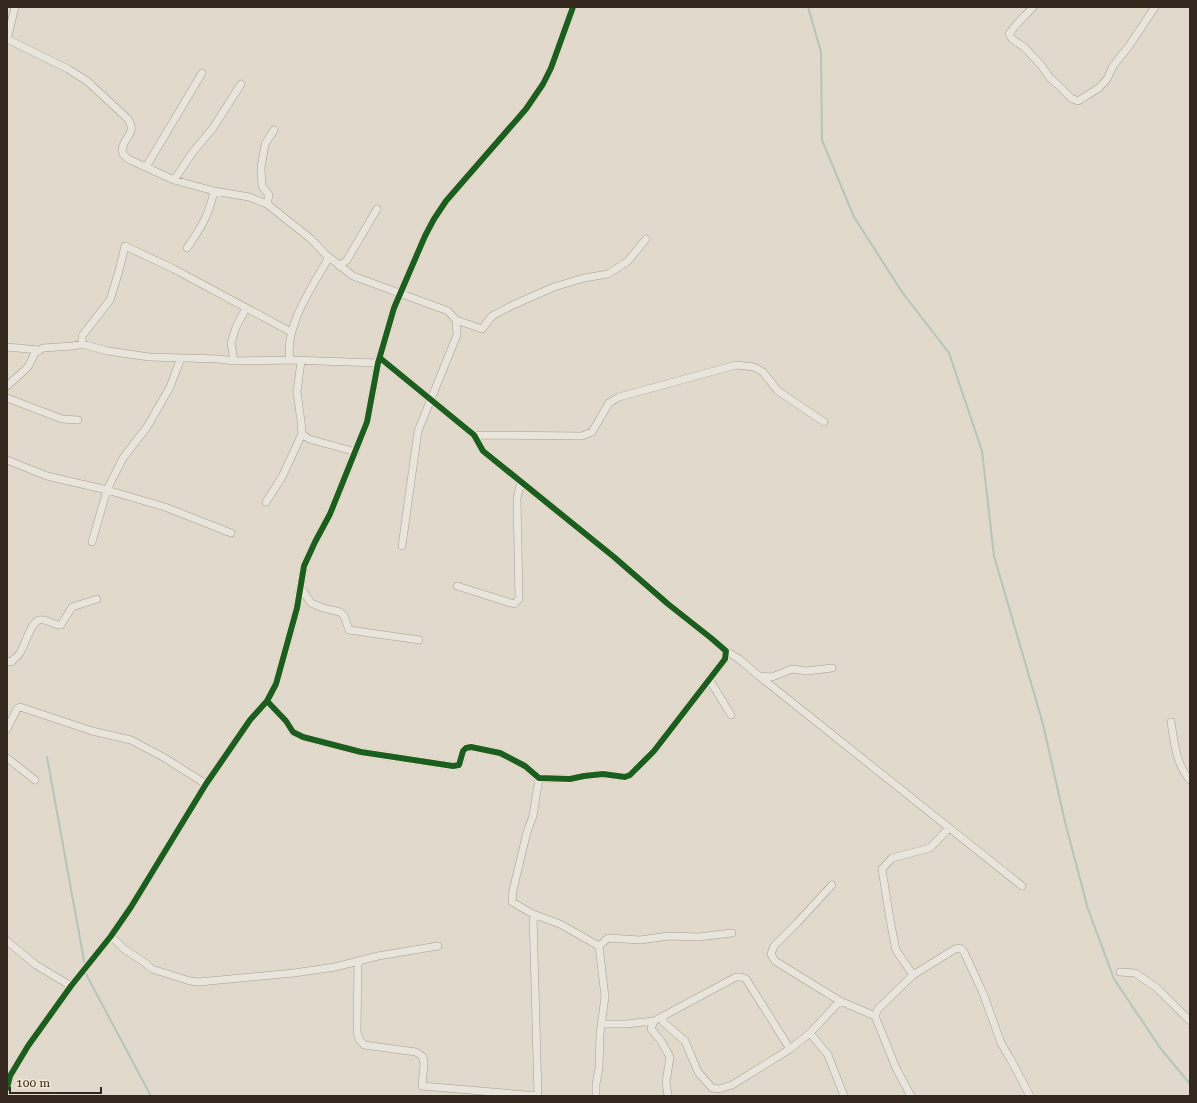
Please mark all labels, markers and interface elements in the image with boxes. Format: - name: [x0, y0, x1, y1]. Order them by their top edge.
- scale bar: [10, 1069, 101, 1095]
- text: 100 m: [16, 1076, 50, 1090]

